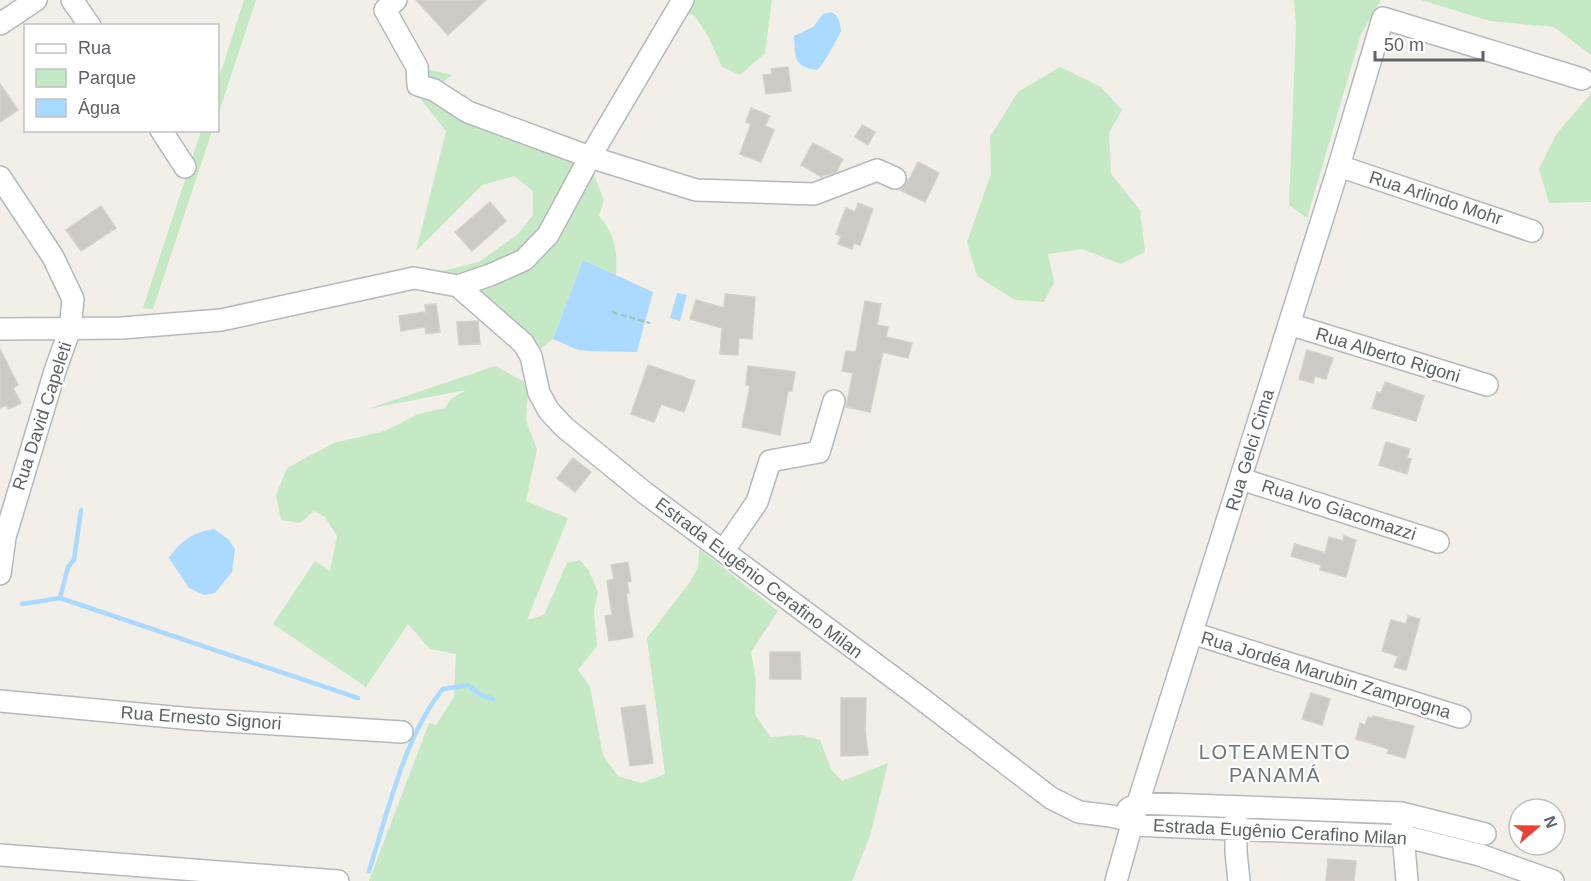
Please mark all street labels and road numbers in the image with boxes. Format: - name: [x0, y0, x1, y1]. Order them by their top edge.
- street label: Rua Arlindo Mohr: [1367, 167, 1505, 229]
- street label: Rua Alberto Rigoni: [1313, 323, 1463, 387]
- street label: Rua David Capeleti: [9, 339, 75, 493]
- street label: Rua Gelci Cima: [1222, 386, 1278, 513]
- street label: Rua Ivo Giacomazzi: [1259, 476, 1419, 544]
- street label: Estrada Eugênio Cerafino Milan: [651, 494, 867, 662]
- street label: Rua Jordéa Marubin Zamprogna: [1199, 627, 1454, 723]
- street label: Rua Ernesto Signori: [120, 702, 282, 734]
- street label: Estrada Eugênio Cerafino Milan: [1153, 815, 1407, 849]

